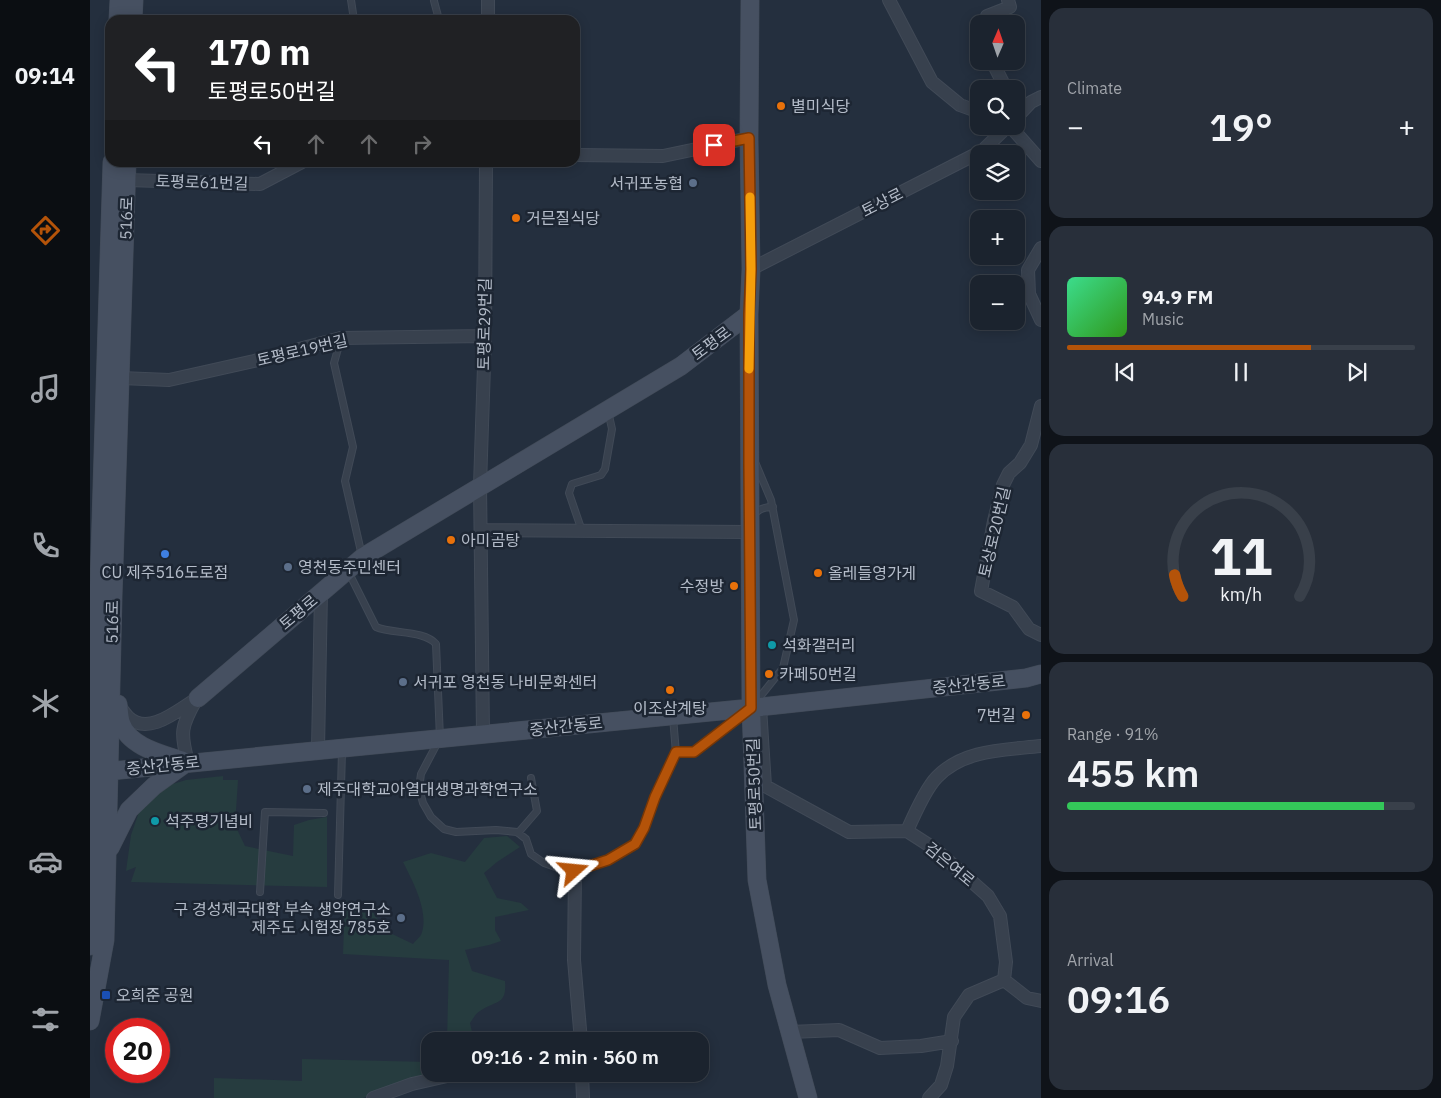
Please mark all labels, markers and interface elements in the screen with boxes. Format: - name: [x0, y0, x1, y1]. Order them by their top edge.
- north arrow: [970, 15, 1025, 70]
- map controls: [970, 15, 1025, 330]
- text: 170 m: [208, 29, 311, 75]
- icon: left: [125, 35, 190, 100]
- text: 09:14: [15, 61, 75, 90]
- text: 토평로50번길: [208, 76, 336, 105]
- text: Climate: [1067, 78, 1122, 98]
- button: search: [970, 80, 1025, 135]
- place label: 별미식당: [791, 96, 850, 116]
- marker: 별미식당: [775, 100, 787, 112]
- text: 19°: [1209, 102, 1273, 151]
- text: −: [1067, 108, 1084, 145]
- text: +: [1398, 108, 1415, 145]
- pin: [693, 124, 735, 166]
- icon: left: [249, 130, 277, 158]
- icon: ahead: [302, 130, 330, 158]
- icon: ahead: [355, 130, 383, 158]
- icon: right: [408, 130, 436, 158]
- icon: arrive: [700, 131, 728, 159]
- button: layers: [970, 145, 1025, 200]
- street label: 토평로61번길: [155, 170, 249, 194]
- place label: 서귀포농협: [609, 173, 683, 193]
- marker: 서귀포농협: [687, 177, 699, 189]
- street label: 토상로: [858, 183, 906, 221]
- street label: 516로: [115, 196, 137, 240]
- place label: 거믄질식당: [526, 208, 600, 228]
- button: +: [970, 210, 1025, 265]
- marker: 거믄질식당: [510, 212, 522, 224]
- icon: directions: [28, 213, 63, 248]
- button: −: [970, 275, 1025, 330]
- street label: 토평로29번길: [473, 277, 495, 371]
- text: 94.9 FM: [1142, 285, 1213, 309]
- text: Music: [1142, 309, 1184, 329]
- street label: 토평로: [687, 322, 735, 364]
- street label: 토평로19번길: [255, 330, 349, 370]
- icon: previous: [1111, 358, 1139, 386]
- icon: pause: [1227, 358, 1255, 386]
- icon: next: [1343, 358, 1371, 386]
- icon: music: [28, 371, 63, 406]
- street label: 토상로20번길: [974, 485, 1014, 579]
- text: 11: [1210, 522, 1272, 589]
- icon: phone: [28, 528, 63, 563]
- place label: 아미곰탕: [461, 530, 520, 550]
- marker: 아미곰탕: [445, 534, 457, 546]
- marker: CU 제주516도로점: [159, 548, 171, 560]
- place label: 영천동주민센터: [298, 557, 401, 577]
- marker: 영천동주민센터: [282, 561, 294, 573]
- place label: CU 제주516도로점: [102, 562, 228, 582]
- place label: 올레들영가게: [828, 563, 916, 583]
- marker: 올레들영가게: [812, 567, 824, 579]
- place label: 수정방: [680, 576, 724, 596]
- marker: 수정방: [728, 580, 740, 592]
- text: km/h: [1220, 583, 1262, 606]
- street label: 토평로: [275, 590, 322, 634]
- street label: 516로: [102, 600, 122, 644]
- place label: 석화갤러리: [782, 635, 856, 655]
- marker: 석화갤러리: [766, 639, 778, 651]
- place label: 카페50번길: [779, 664, 857, 684]
- marker: 카페50번길: [763, 668, 775, 680]
- street label: 중산간동로: [931, 670, 1007, 698]
- place label: 서귀포 영천동 나비문화센터: [413, 672, 597, 692]
- marker: 서귀포 영천동 나비문화센터: [397, 676, 409, 688]
- marker: 이조삼계탕: [664, 684, 676, 696]
- icon: climate: [28, 686, 63, 721]
- place label: 이조삼계탕: [633, 698, 707, 718]
- place label: 7번길: [977, 705, 1016, 725]
- marker: 7번길: [1020, 709, 1032, 721]
- street label: 중산간동로: [528, 712, 604, 740]
- text: Range · 91%: [1067, 724, 1159, 744]
- street label: 토평로50번길: [742, 737, 766, 831]
- text: 455 km: [1067, 748, 1199, 797]
- street label: 중산간동로: [125, 751, 201, 779]
- place label: 제주대학교아열대생명과학연구소: [317, 779, 538, 799]
- marker: 제주대학교아열대생명과학연구소: [301, 783, 313, 795]
- place label: 석주명기념비: [165, 811, 253, 831]
- marker: 석주명기념비: [149, 815, 161, 827]
- street label: 검은여로: [921, 837, 979, 891]
- icon: car: [28, 844, 63, 879]
- position arrow: [547, 844, 599, 896]
- place label: 구 경성제국대학 부속 생약연구소 제주도 시험장 785호: [174, 899, 391, 937]
- marker: 구 경성제국대학 부속 생약연구소 제주도 시험장 785호: [395, 912, 407, 924]
- text: Arrival: [1067, 950, 1114, 970]
- text: 09:16: [1067, 974, 1170, 1023]
- place label: 오희준 공원: [116, 985, 193, 1005]
- marker: 오희준 공원: [100, 989, 112, 1001]
- icon: filters: [28, 1002, 63, 1037]
- speed limit sign: 20: [105, 1018, 170, 1083]
- text: 09:16 · 2 min · 560 m: [471, 1045, 659, 1069]

